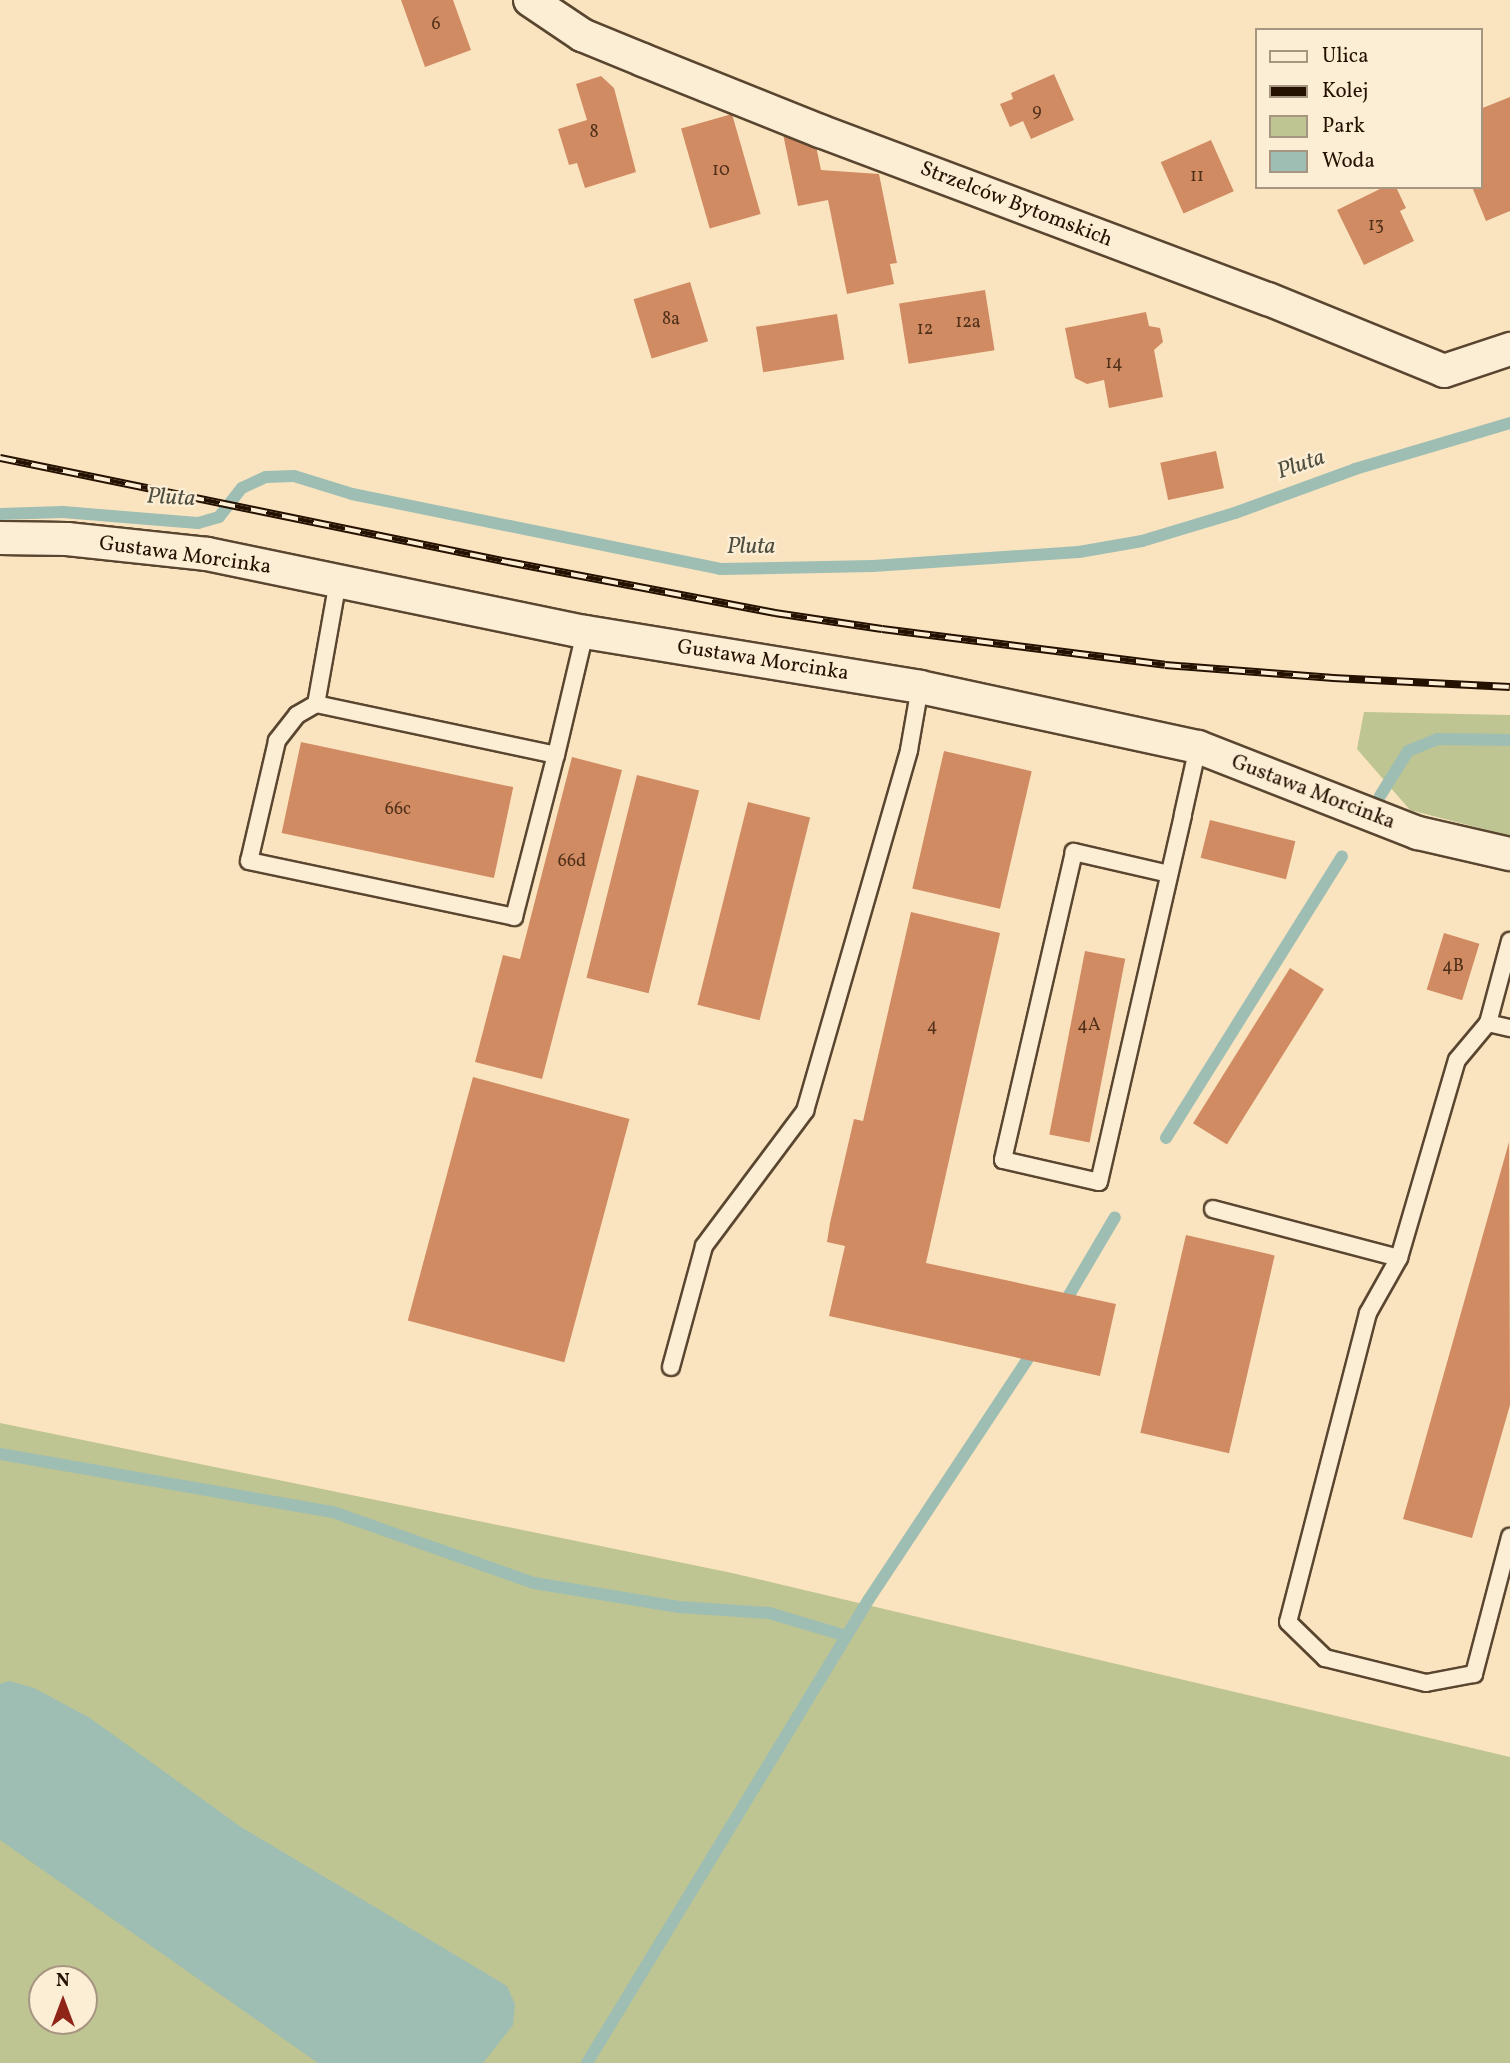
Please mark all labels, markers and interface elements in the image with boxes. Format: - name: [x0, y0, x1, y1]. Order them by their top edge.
- house number: 6: [431, 14, 441, 36]
- legend: [1254, 28, 1482, 189]
- text: Ulica: [1322, 42, 1369, 71]
- text: Kolej: [1322, 77, 1369, 106]
- house number: 9: [1032, 101, 1042, 123]
- text: Park: [1322, 112, 1365, 141]
- house number: 8: [589, 122, 599, 144]
- text: Woda: [1322, 147, 1375, 176]
- street label: Strzelców Bytomskich: [916, 157, 1116, 253]
- house number: 10: [712, 160, 730, 182]
- house number: 11: [1190, 166, 1204, 188]
- house number: 13: [1368, 215, 1384, 237]
- house number: 8a: [662, 309, 680, 331]
- house number: 12a: [955, 312, 981, 334]
- house number: 12: [917, 319, 933, 341]
- house number: 14: [1105, 353, 1123, 375]
- water label: Pluta: [1273, 444, 1329, 486]
- water label: Pluta: [146, 483, 196, 513]
- street label: Gustawa Morcinka: [97, 531, 273, 581]
- water label: Pluta: [727, 533, 775, 561]
- street label: Gustawa Morcinka: [675, 635, 851, 687]
- street label: Gustawa Morcinka: [1227, 750, 1399, 836]
- house number: 66c: [385, 799, 411, 821]
- house number: 66d: [558, 851, 586, 873]
- house number: 4B: [1442, 956, 1464, 978]
- house number: 4A: [1077, 1015, 1101, 1037]
- house number: 4: [927, 1016, 937, 1038]
- north arrow: [28, 1965, 98, 2035]
- text: N: [56, 1968, 70, 1994]

